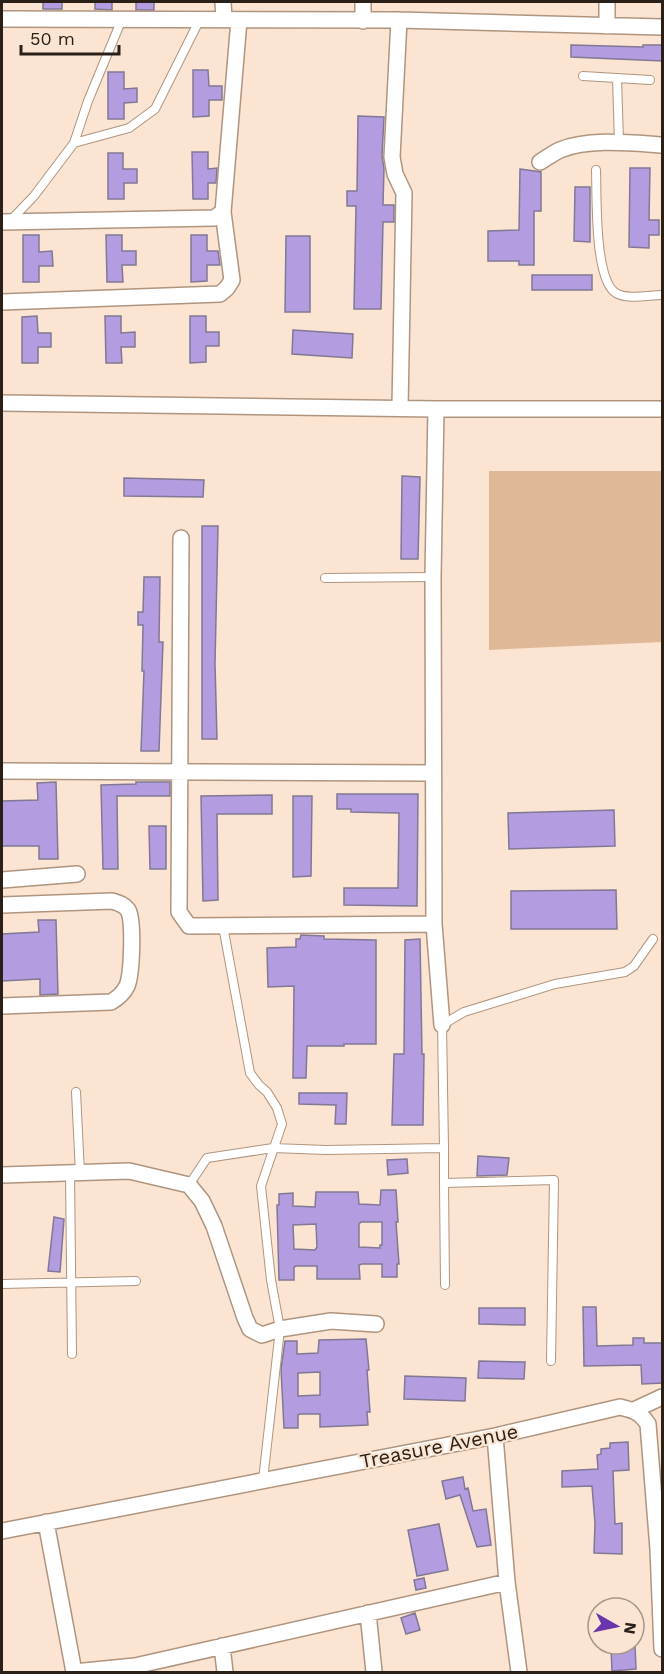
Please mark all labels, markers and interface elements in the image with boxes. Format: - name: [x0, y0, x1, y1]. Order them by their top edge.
- scale bar: [21, 18, 118, 56]
- text: 50 m: [30, 28, 75, 49]
- street label: Treasure Avenue: [358, 1419, 520, 1473]
- north arrow: [586, 1596, 646, 1656]
- text: N: [620, 1621, 641, 1636]

